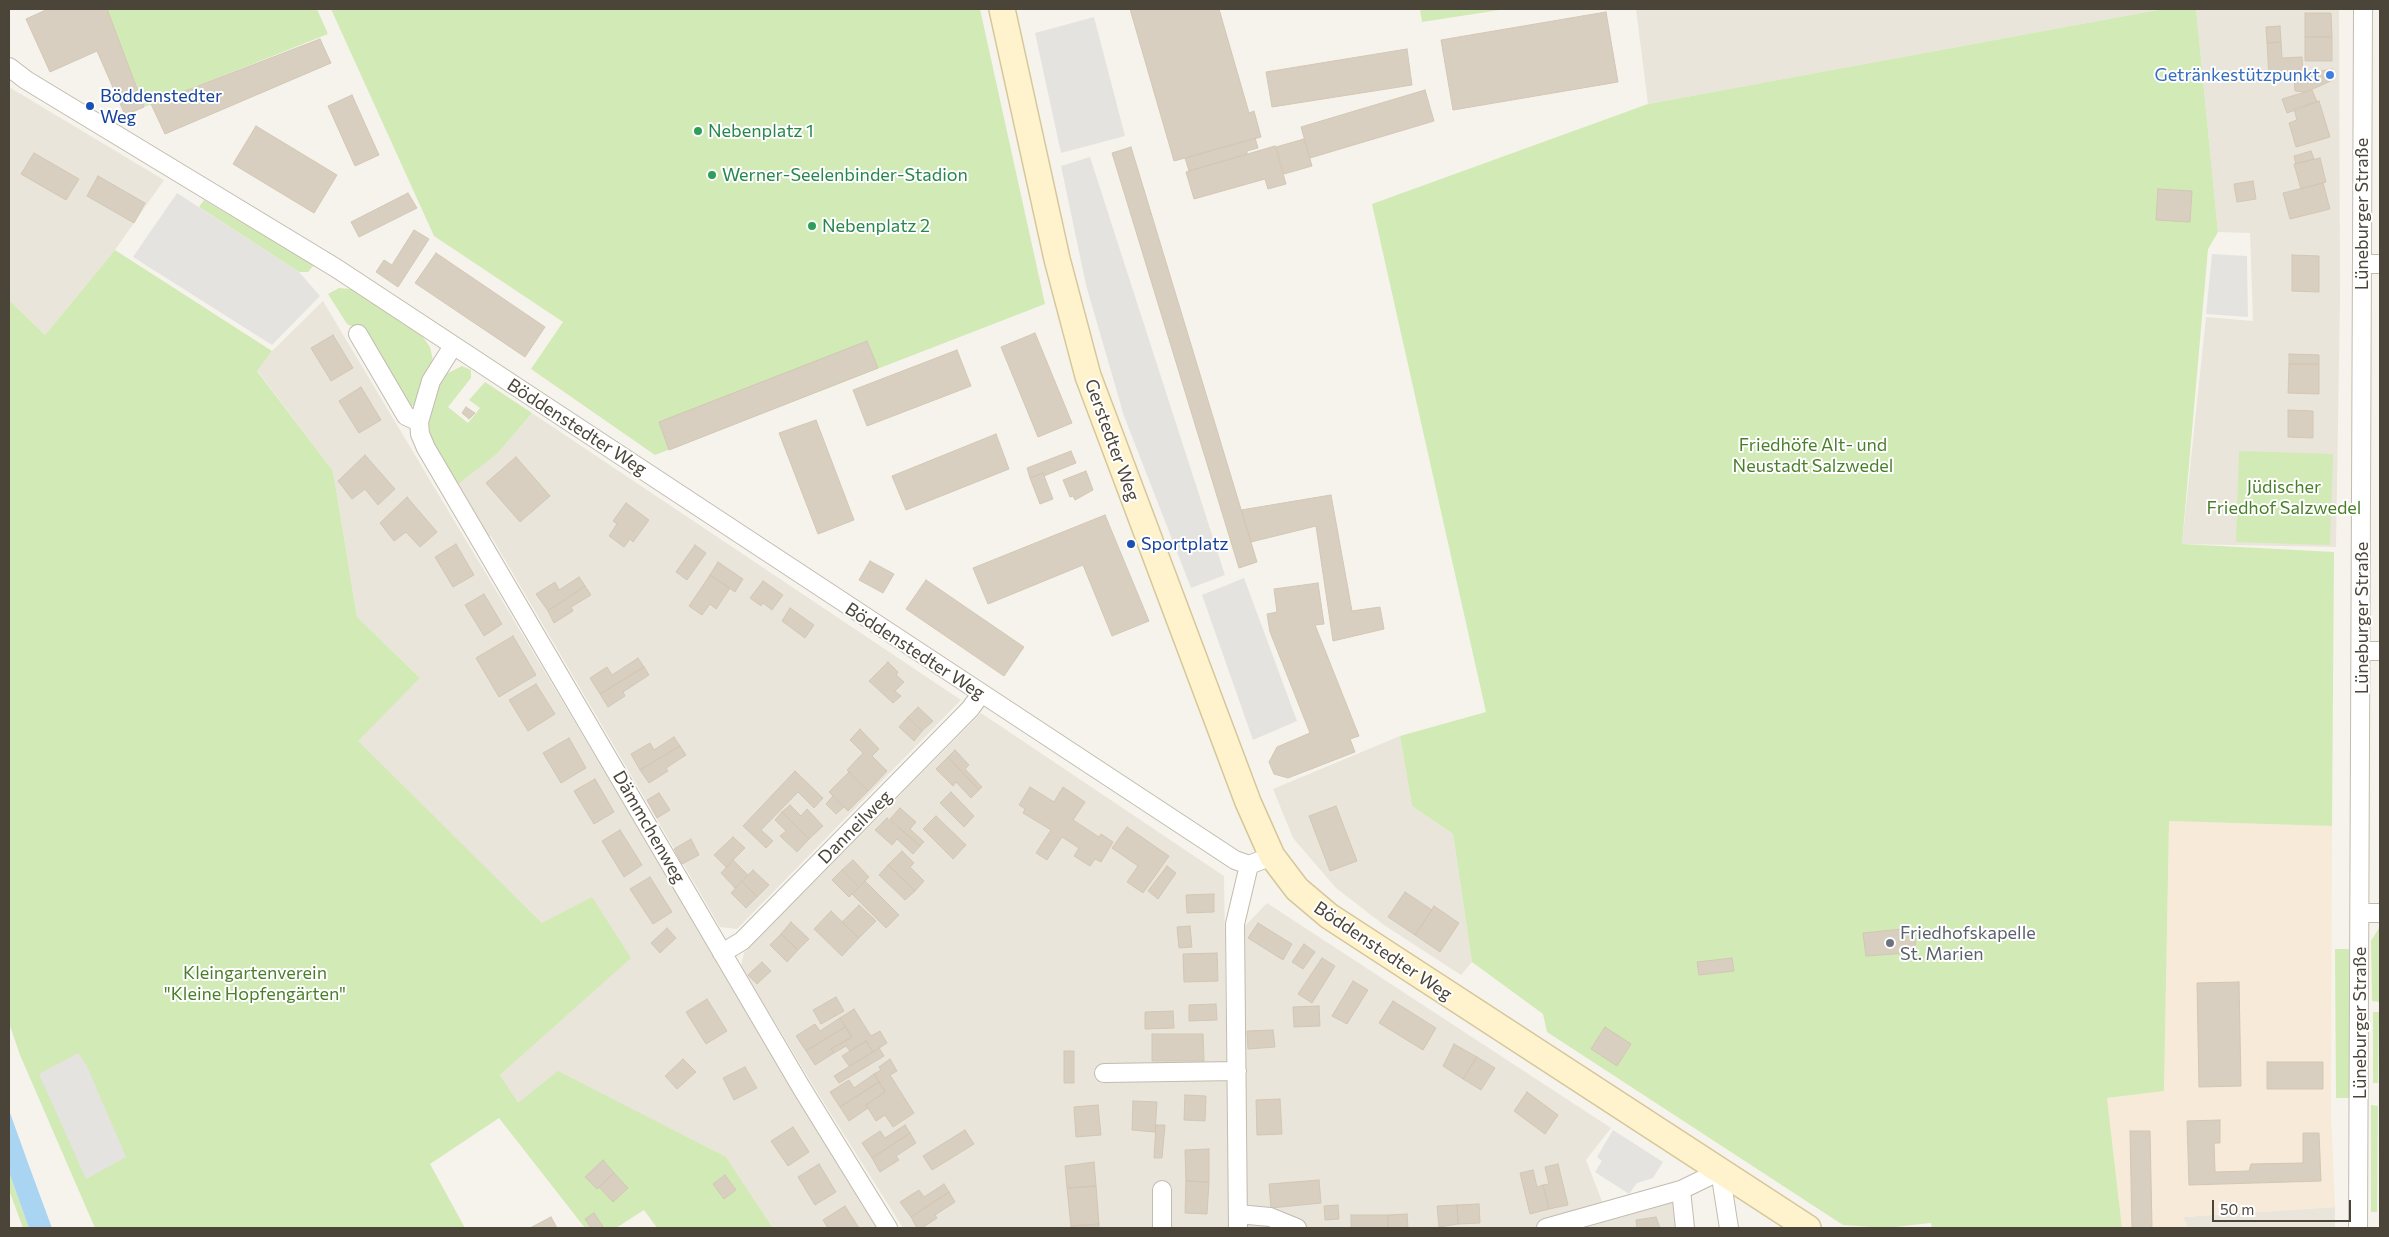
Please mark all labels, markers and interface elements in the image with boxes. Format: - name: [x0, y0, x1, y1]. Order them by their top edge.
- place label: Getränkestützpunkt: [2155, 64, 2320, 86]
- marker: Getränkestützpunkt: [2324, 69, 2336, 81]
- place label: Böddenstedter Weg: [100, 85, 222, 128]
- marker: Böddenstedter Weg: [84, 100, 96, 112]
- place label: Nebenplatz 1: [708, 120, 814, 142]
- marker: Nebenplatz 1: [692, 125, 704, 137]
- street label: Lüneburger Straße: [2351, 138, 2373, 290]
- place label: Werner-Seelenbinder-Stadion: [722, 164, 968, 186]
- marker: Werner-Seelenbinder-Stadion: [706, 169, 718, 181]
- place label: Nebenplatz 2: [822, 215, 930, 237]
- marker: Nebenplatz 2: [806, 220, 818, 232]
- street label: Böddenstedter Weg: [503, 374, 651, 480]
- street label: Gerstedter Weg: [1080, 376, 1144, 504]
- park label: Friedhöfe Alt- und Neustadt Salzwedel: [1733, 434, 1893, 476]
- park label: Jüdischer Friedhof Salzwedel: [2207, 476, 2361, 518]
- place label: Sportplatz: [1141, 533, 1228, 555]
- marker: Sportplatz: [1125, 538, 1137, 550]
- street label: Lüneburger Straße: [2351, 542, 2373, 694]
- street label: Böddenstedter Weg: [841, 598, 989, 704]
- street label: Dämmchenweg: [608, 767, 690, 887]
- street label: Danneilweg: [814, 786, 896, 868]
- street label: Böddenstedter Weg: [1310, 897, 1456, 1005]
- place label: Friedhofskapelle St. Marien: [1900, 922, 2036, 964]
- marker: Friedhofskapelle St. Marien: [1884, 937, 1896, 949]
- street label: Lüneburger Straße: [2349, 947, 2371, 1099]
- park label: Kleingartenverein "Kleine Hopfengärten": [164, 962, 346, 1004]
- scale bar: [2214, 1190, 2353, 1222]
- text: 50 m: [2220, 1200, 2254, 1218]

